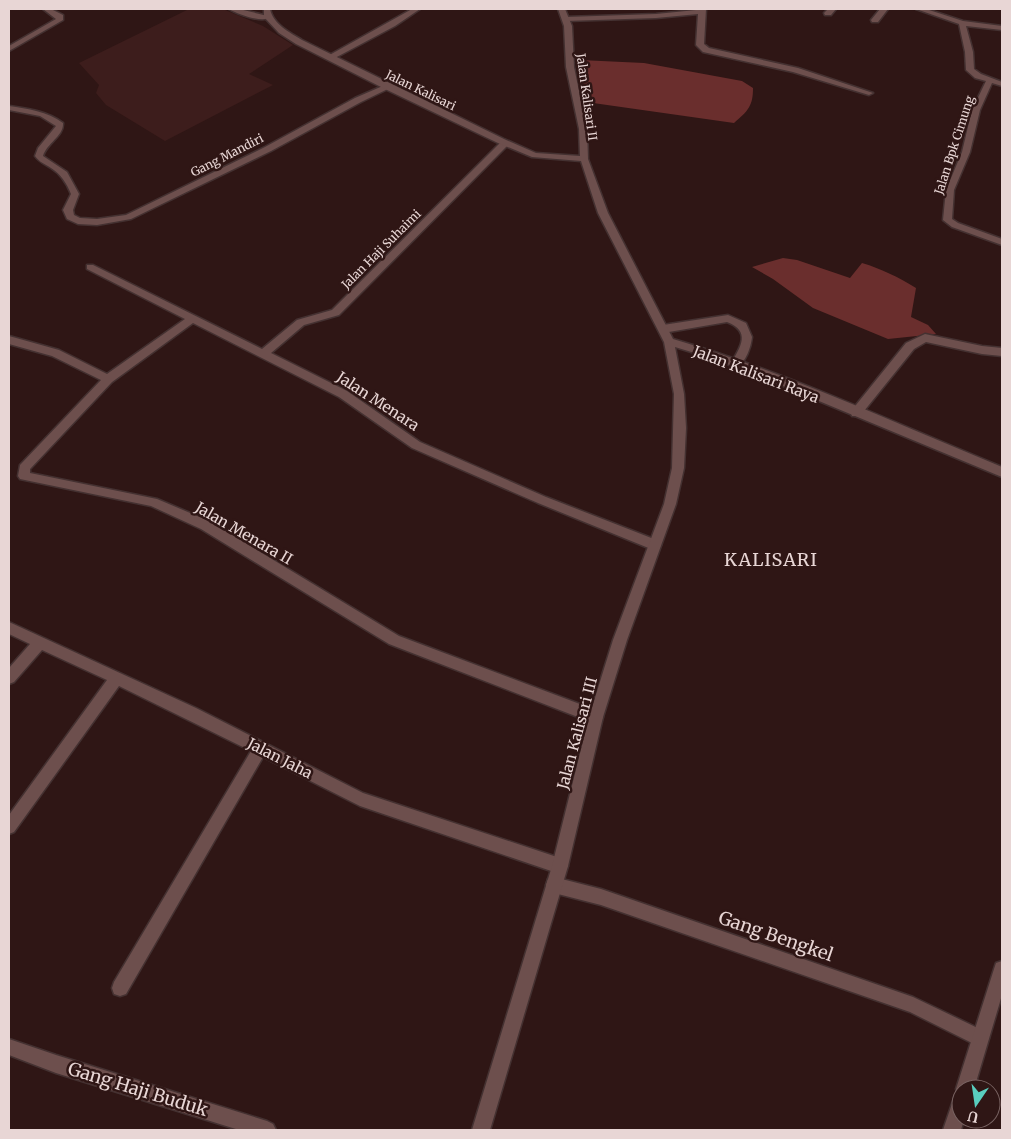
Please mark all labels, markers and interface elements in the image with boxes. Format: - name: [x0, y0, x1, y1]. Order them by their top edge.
- street label: Jalan Kalisari II: [573, 51, 601, 142]
- street label: Jalan Kalisari: [383, 66, 459, 113]
- street label: Jalan Bpk Cimung: [931, 93, 977, 197]
- street label: Gang Mandiri: [188, 130, 266, 180]
- street label: Jalan Haji Suhaimi: [337, 206, 424, 293]
- street label: Jalan Kalisari Raya: [689, 341, 822, 407]
- street label: Jalan Menara: [332, 367, 423, 435]
- street label: Jalan Menara II: [191, 497, 296, 569]
- district label: KALISARI: [724, 548, 818, 571]
- street label: Jalan Kalisari III: [553, 675, 601, 792]
- street label: Jalan Jaha: [243, 733, 316, 782]
- street label: Gang Bengkel: [716, 906, 837, 967]
- street label: Gang Haji Buduk: [65, 1057, 211, 1121]
- north arrow: [951, 1079, 1001, 1129]
- text: U: [965, 1107, 980, 1127]

